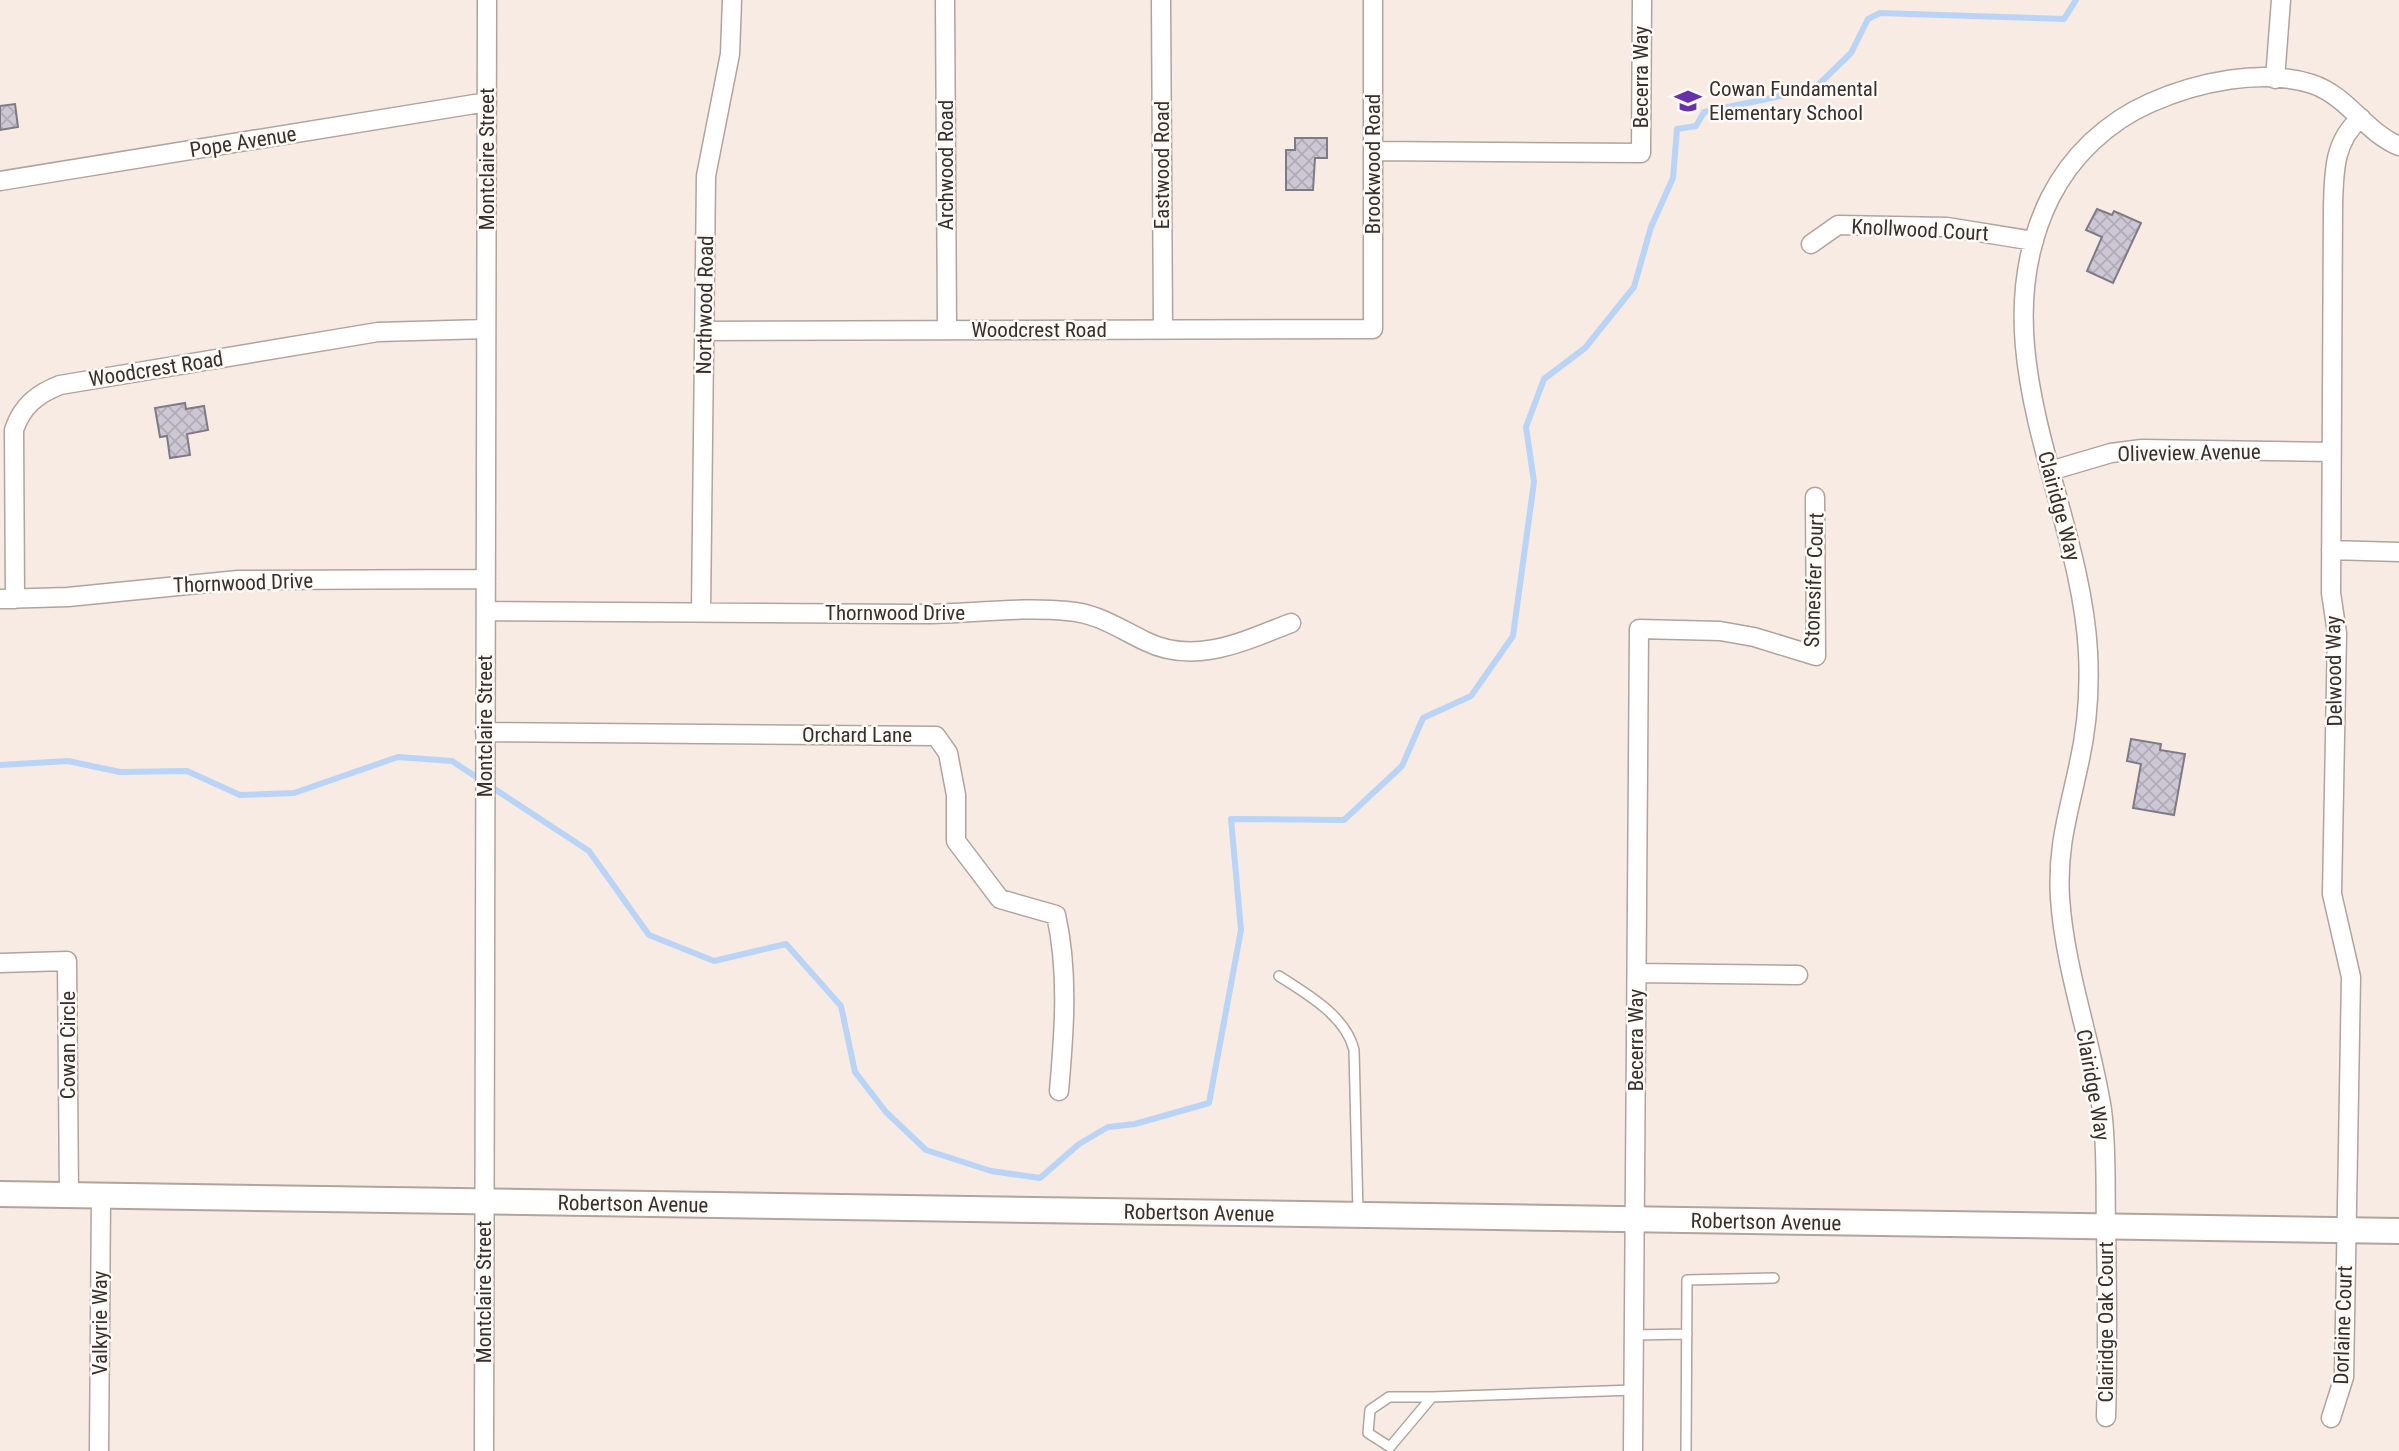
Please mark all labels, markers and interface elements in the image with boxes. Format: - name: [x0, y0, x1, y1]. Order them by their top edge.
- street label: Becerra Way: [1629, 26, 1653, 128]
- place label: Cowan Fundamental Elementary School: [1709, 77, 1878, 125]
- school or university icon: Cowan Fundamental Elementary School: [1673, 86, 1703, 116]
- street label: Montclaire Street: [475, 88, 499, 230]
- street label: Brookwood Road: [1361, 94, 1385, 234]
- street label: Archwood Road: [934, 100, 958, 230]
- street label: Eastwood Road: [1150, 101, 1174, 229]
- street label: Pope Avenue: [188, 122, 298, 162]
- street label: Knollwood Court: [1851, 214, 1989, 246]
- street label: Northwood Road: [692, 235, 718, 375]
- street label: Woodcrest Road: [971, 318, 1107, 342]
- street label: Woodcrest Road: [87, 347, 225, 391]
- street label: Oliveview Avenue: [2117, 440, 2261, 466]
- street label: Clairidge Way: [2033, 449, 2085, 564]
- street label: Stonesifer Court: [1800, 512, 1828, 648]
- street label: Thornwood Drive: [173, 569, 314, 597]
- street label: Thornwood Drive: [825, 601, 965, 625]
- street label: Delwood Way: [2321, 615, 2347, 727]
- street label: Montclaire Street: [473, 655, 497, 797]
- street label: Orchard Lane: [802, 723, 912, 747]
- street label: Becerra Way: [1624, 989, 1648, 1091]
- street label: Cowan Circle: [56, 991, 80, 1099]
- street label: Clairidge Way: [2071, 1027, 2115, 1143]
- street label: Robertson Avenue: [558, 1191, 709, 1217]
- street label: Robertson Avenue: [1124, 1200, 1275, 1226]
- street label: Robertson Avenue: [1691, 1209, 1842, 1235]
- street label: Montclaire Street: [472, 1221, 496, 1363]
- street label: Clairidge Oak Court: [2094, 1242, 2118, 1402]
- street label: Dorlaine Court: [2329, 1265, 2357, 1385]
- street label: Valkyrie Way: [88, 1270, 112, 1375]

